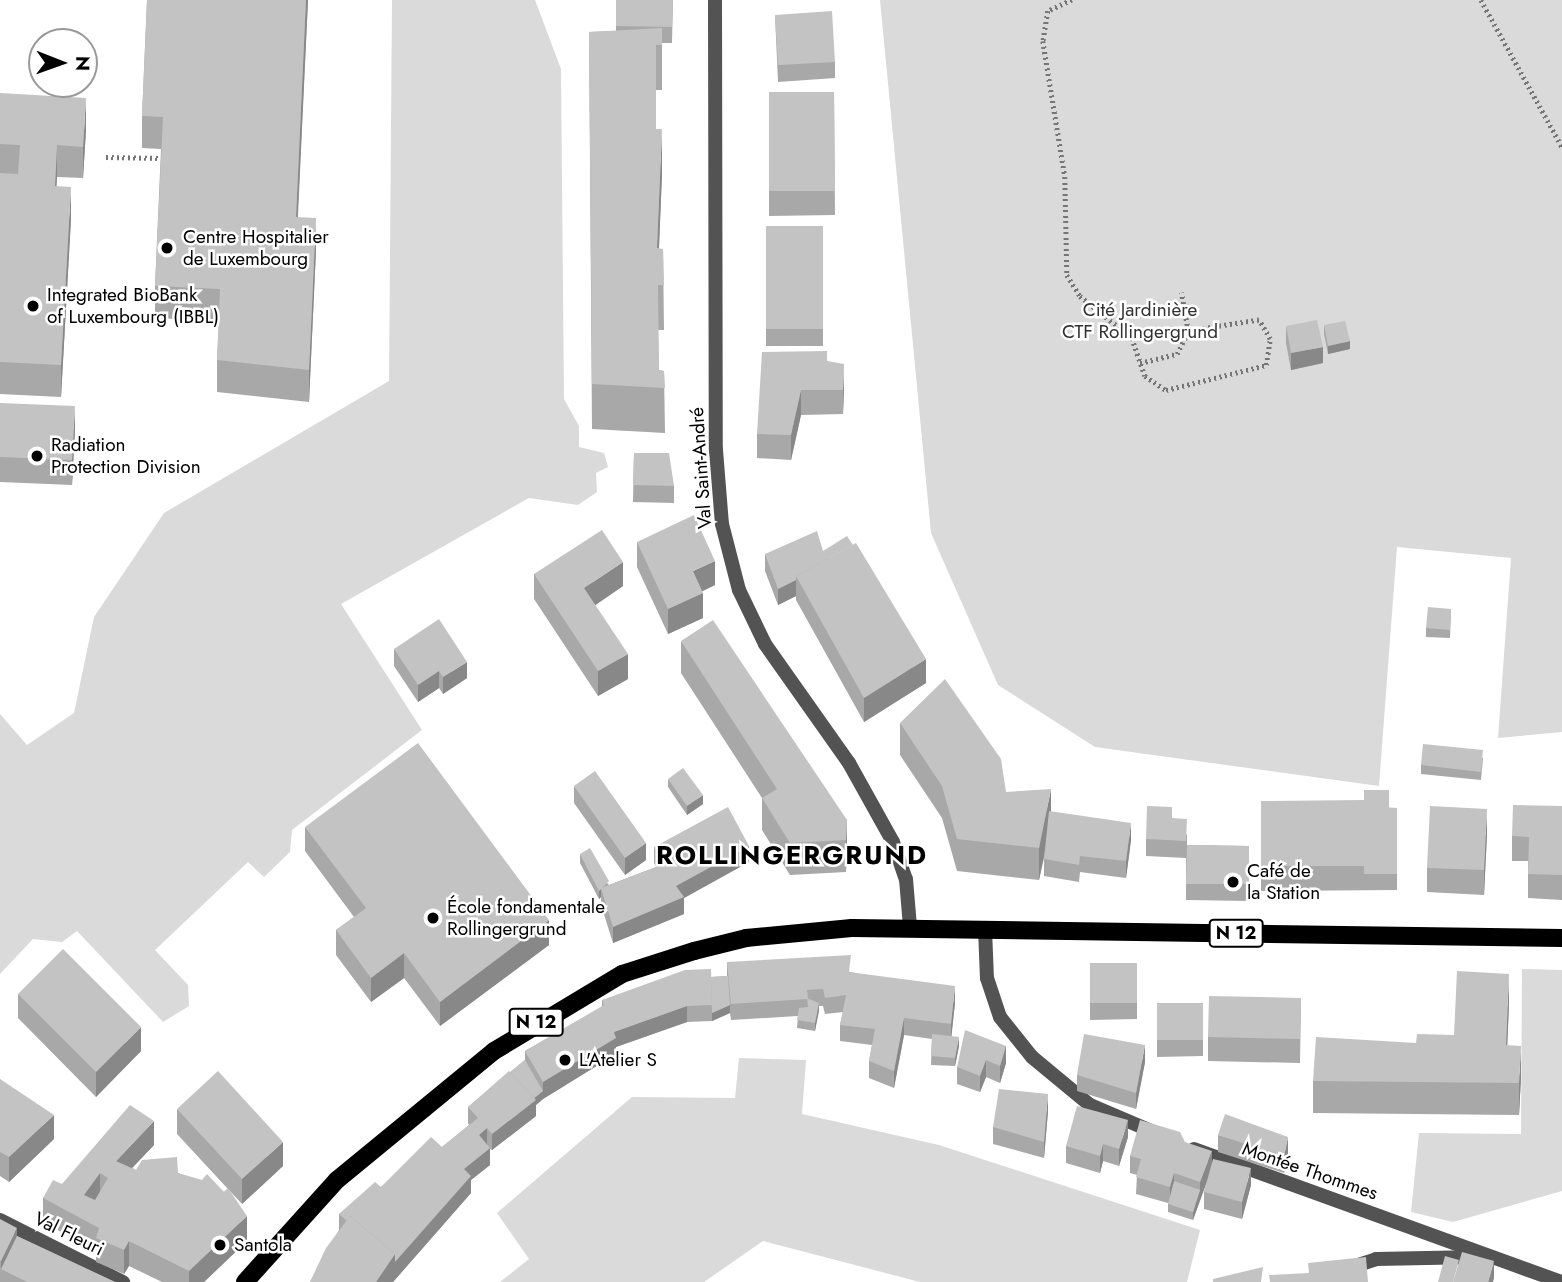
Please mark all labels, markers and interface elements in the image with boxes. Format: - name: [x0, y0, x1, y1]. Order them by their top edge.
- north arrow: [28, 28, 98, 98]
- text: N: [69, 56, 96, 71]
- place label: Centre Hospitalier de Luxembourg: [183, 226, 329, 270]
- marker: Centre Hospitalier de Luxembourg: [157, 238, 177, 258]
- place label: Integrated BioBank of Luxembourg (IBBL): [47, 284, 219, 328]
- marker: Integrated BioBank of Luxembourg (IBBL): [25, 298, 41, 314]
- park label: Cité Jardinière CTF Rollingergrund: [1062, 299, 1218, 343]
- street label: Val Saint-André: [685, 406, 717, 530]
- place label: Radiation Protection Division: [51, 434, 201, 478]
- marker: Radiation Protection Division: [29, 448, 45, 464]
- district label: ROLLINGERGRUND: [658, 840, 926, 872]
- place label: Café de la Station: [1247, 860, 1320, 904]
- marker: Café de la Station: [1225, 874, 1241, 890]
- place label: École fondamentale Rollingergrund: [447, 896, 605, 940]
- marker: École fondamentale Rollingergrund: [425, 910, 441, 926]
- road number: N 12: [1208, 918, 1264, 948]
- road number: N 12: [508, 1007, 564, 1036]
- place label: L'Atelier S: [579, 1049, 657, 1071]
- marker: L'Atelier S: [557, 1052, 573, 1068]
- street label: Montée Thommes: [1239, 1137, 1381, 1205]
- street label: Val Fleuri: [30, 1207, 108, 1261]
- place label: Santola: [234, 1234, 292, 1256]
- marker: Santola: [212, 1237, 228, 1253]

